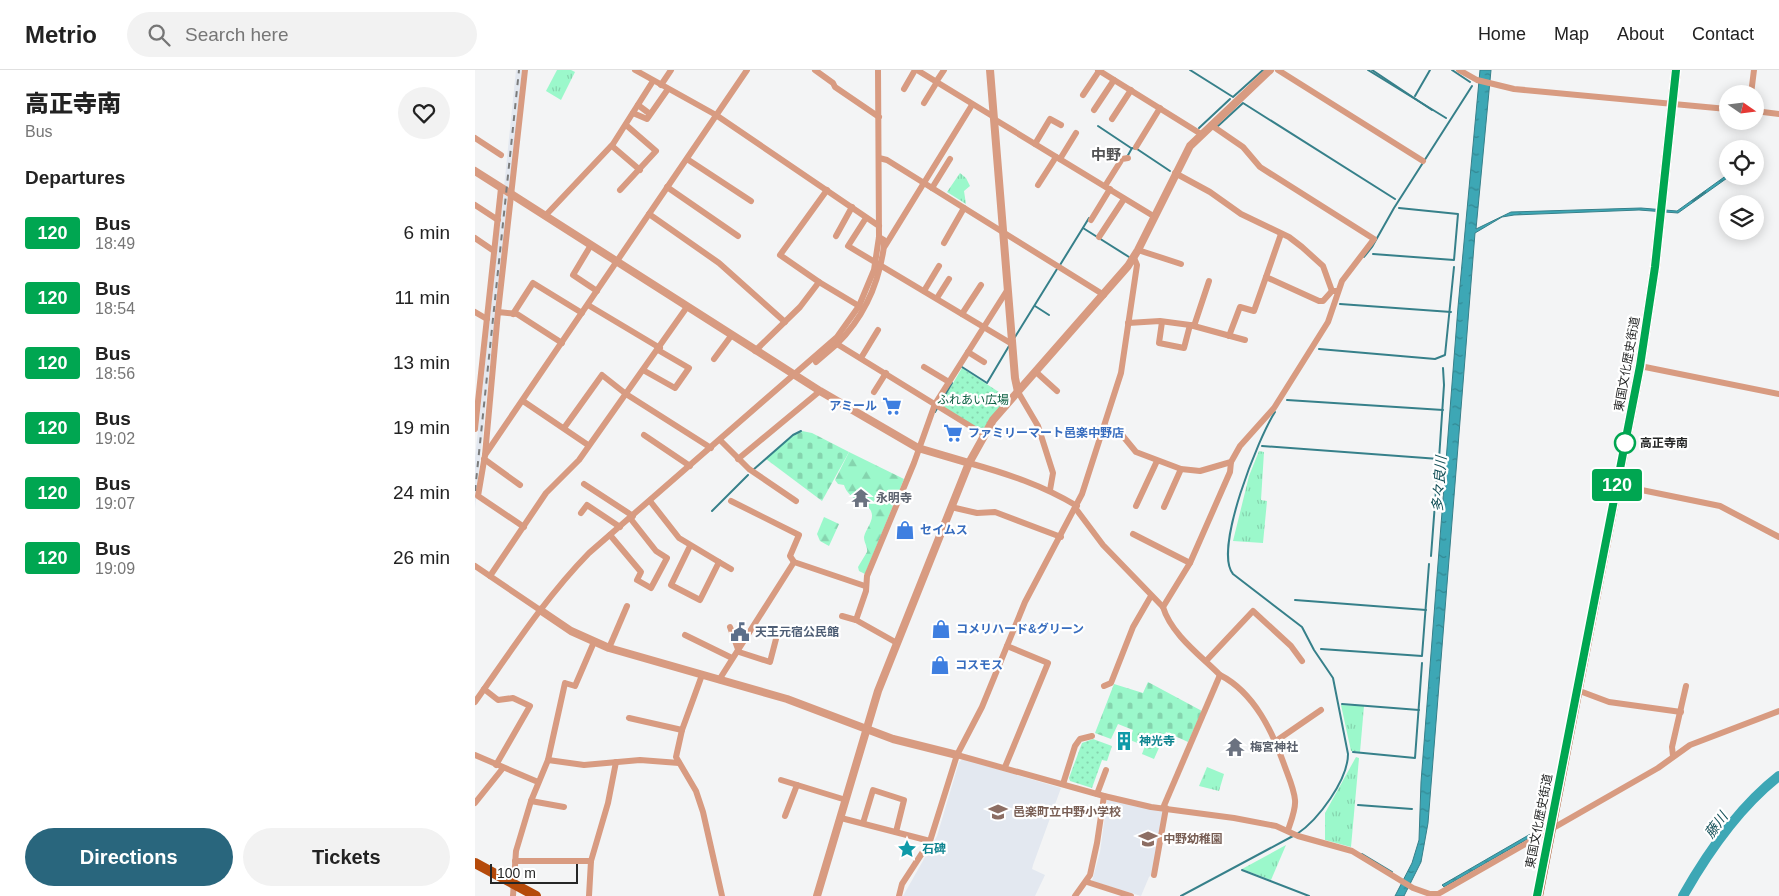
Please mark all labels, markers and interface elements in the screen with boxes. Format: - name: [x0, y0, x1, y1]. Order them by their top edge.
- search box: [127, 12, 477, 57]
- text: Metrio: [25, 21, 97, 48]
- icon: search: [145, 21, 173, 49]
- text: Search here: [185, 24, 289, 45]
- text: Home: [1478, 24, 1526, 44]
- text: Map: [1554, 24, 1589, 44]
- text: About: [1617, 24, 1664, 44]
- text: Contact: [1692, 24, 1754, 44]
- north arrow: [1719, 85, 1764, 130]
- map controls: [1719, 85, 1764, 240]
- button: heart: [398, 87, 450, 139]
- text: 高正寺南: [25, 90, 121, 117]
- text: Bus: [25, 123, 53, 140]
- button: locate: [1719, 140, 1764, 185]
- district label: 中野: [1091, 146, 1121, 163]
- text: Departures: [25, 167, 125, 188]
- button: layers: [1719, 195, 1764, 240]
- text: Bus: [95, 213, 131, 234]
- text: 6 min: [404, 222, 450, 243]
- text: 120: [37, 223, 68, 243]
- text: 18:49: [95, 235, 135, 252]
- text: Bus: [95, 278, 131, 299]
- text: 11 min: [394, 287, 450, 308]
- text: 120: [37, 288, 68, 308]
- text: 18:54: [95, 300, 135, 317]
- street label: 東国文化歴史街道: [1612, 316, 1642, 412]
- text: Bus: [95, 343, 131, 364]
- text: 13 min: [393, 352, 450, 373]
- text: 120: [37, 353, 68, 373]
- text: 18:56: [95, 365, 135, 382]
- park label: ふれあい広場: [937, 393, 1009, 407]
- supermarket icon: アミール: [881, 395, 903, 417]
- place label: アミール: [829, 399, 877, 413]
- text: Bus: [95, 408, 131, 429]
- text: 19 min: [393, 417, 450, 438]
- text: 120: [37, 418, 68, 438]
- supermarket icon: ファミリーマート邑楽中野店: [942, 422, 964, 444]
- place label: ファミリーマート邑楽中野店: [968, 426, 1124, 440]
- text: 19:02: [95, 430, 135, 447]
- marker: 高正寺南: [1614, 432, 1636, 454]
- place label: 高正寺南: [1640, 436, 1688, 450]
- water label: 多々良川: [1429, 454, 1449, 512]
- line badge: 120: [1588, 469, 1646, 501]
- text: Bus: [95, 473, 131, 494]
- text: 120: [1602, 475, 1632, 495]
- text: 24 min: [393, 482, 450, 503]
- text: 120: [37, 483, 68, 503]
- temple icon: 永明寺: [850, 487, 872, 509]
- place label: 永明寺: [876, 491, 912, 505]
- text: 19:07: [95, 495, 135, 512]
- shop icon: セイムス: [894, 519, 916, 541]
- place label: セイムス: [920, 523, 968, 537]
- text: Bus: [95, 538, 131, 559]
- text: 26 min: [393, 547, 450, 568]
- text: 120: [37, 548, 68, 568]
- text: 19:09: [95, 560, 135, 577]
- shop icon: コメリハード&グリーン: [930, 618, 952, 640]
- public building icon: 天王元宿公民館: [729, 621, 751, 643]
- place label: コメリハード&グリーン: [956, 622, 1084, 636]
- place label: 天王元宿公民館: [755, 625, 839, 639]
- shop icon: コスモス: [929, 654, 951, 676]
- place label: コスモス: [955, 658, 1003, 672]
- building icon: 神光寺: [1113, 730, 1135, 752]
- place label: 神光寺: [1139, 734, 1175, 748]
- temple icon: 梅宮神社: [1224, 736, 1246, 758]
- place label: 梅宮神社: [1250, 740, 1298, 754]
- street label: 東国文化歴史街道: [1523, 773, 1555, 869]
- school or university icon: 邑楽町立中野小学校: [987, 801, 1009, 823]
- place label: 邑楽町立中野小学校: [1013, 805, 1121, 819]
- water label: 藤川: [1701, 807, 1732, 841]
- button: Directions: [25, 828, 233, 886]
- button: Tickets: [243, 828, 450, 886]
- school or university icon: 中野幼稚園: [1137, 828, 1159, 850]
- place label: 中野幼稚園: [1163, 832, 1223, 846]
- place icon: 石碑: [896, 838, 918, 860]
- place label: 石碑: [922, 842, 946, 856]
- scale bar: [490, 861, 577, 884]
- text: 100 m: [497, 865, 536, 881]

